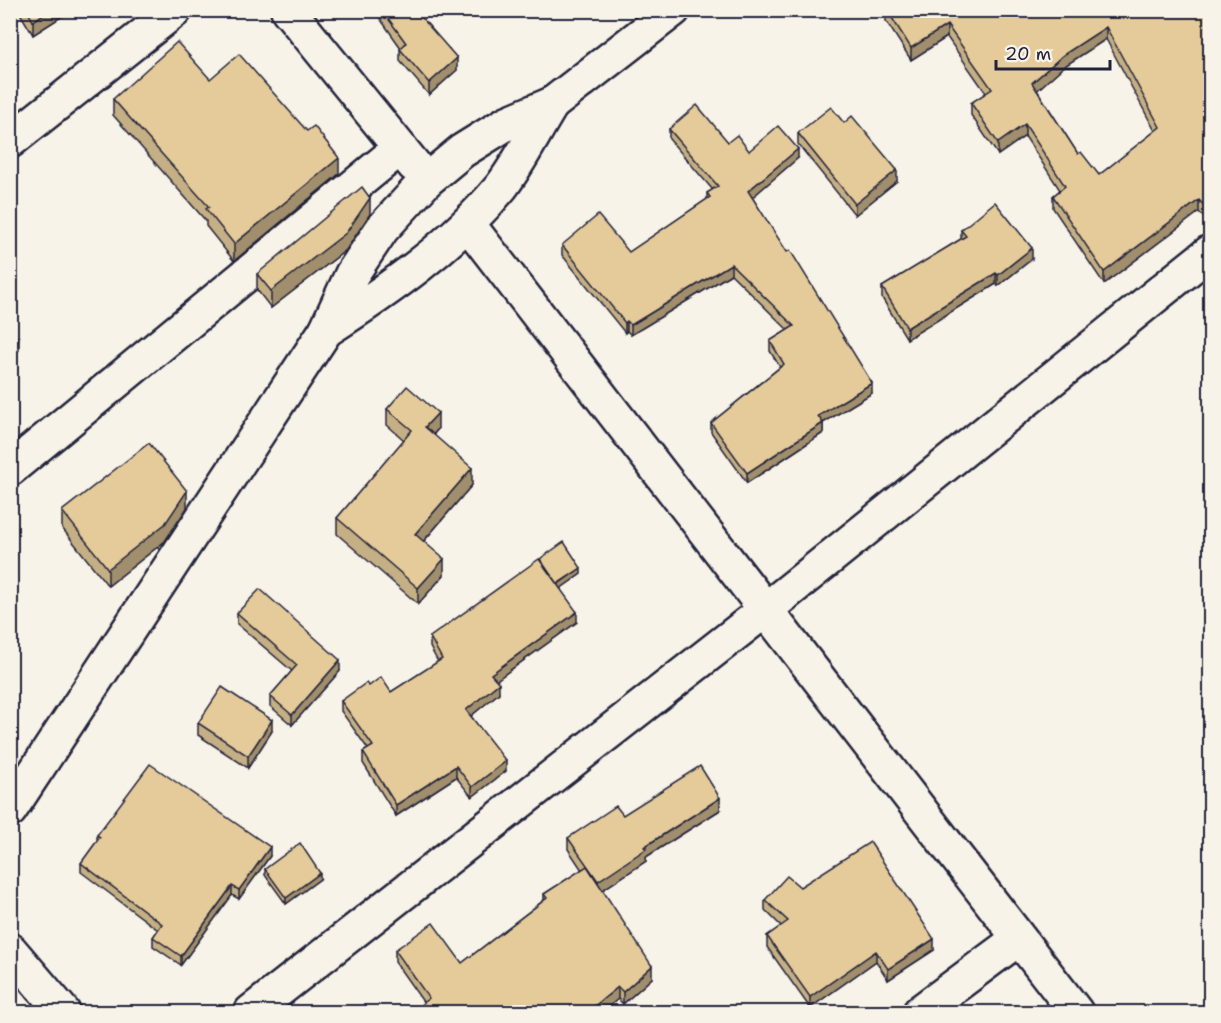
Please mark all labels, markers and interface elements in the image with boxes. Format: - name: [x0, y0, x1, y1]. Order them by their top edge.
- scale bar: [996, 33, 1110, 71]
- text: 20 m: [1005, 42, 1051, 66]

